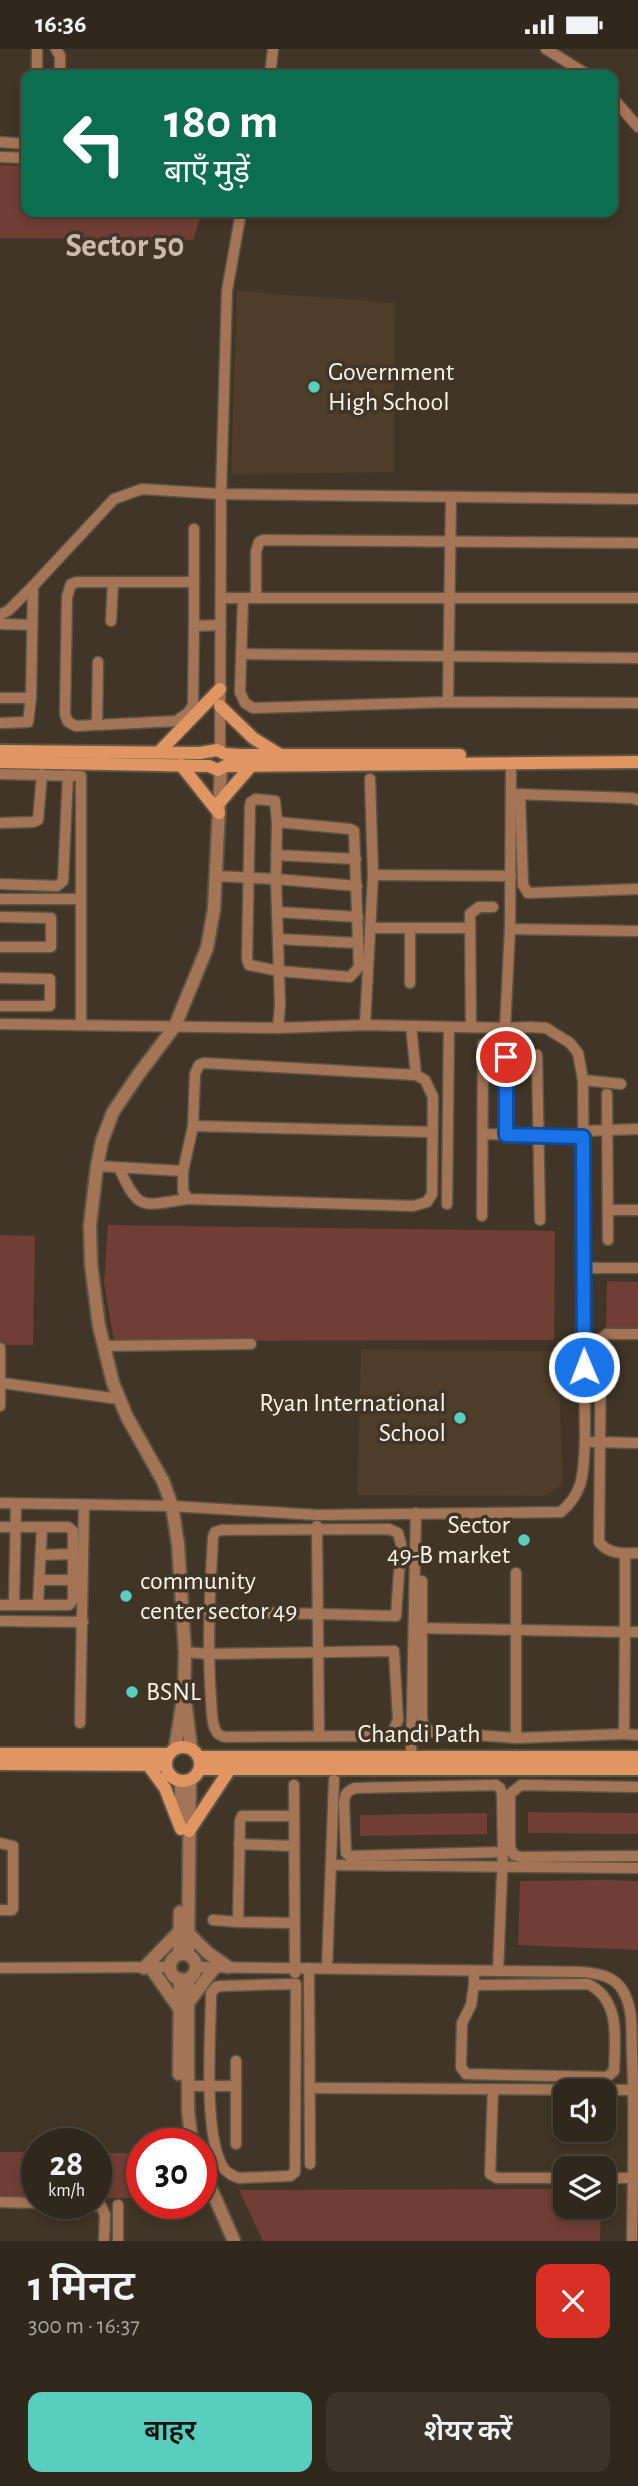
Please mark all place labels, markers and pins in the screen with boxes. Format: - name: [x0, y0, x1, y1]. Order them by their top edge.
- place label: Government High School: [328, 359, 454, 415]
- marker: Government High School: [306, 379, 322, 395]
- pin: [476, 1027, 536, 1087]
- place label: Ryan International School: [259, 1390, 446, 1446]
- marker: Ryan International School: [452, 1410, 468, 1426]
- place label: Sector 49-B market: [387, 1512, 511, 1568]
- marker: Sector 49-B market: [516, 1532, 532, 1548]
- place label: community center sector 49: [140, 1568, 297, 1624]
- marker: community center sector 49: [118, 1588, 134, 1604]
- place label: BSNL: [146, 1679, 201, 1705]
- marker: BSNL: [124, 1684, 140, 1700]

